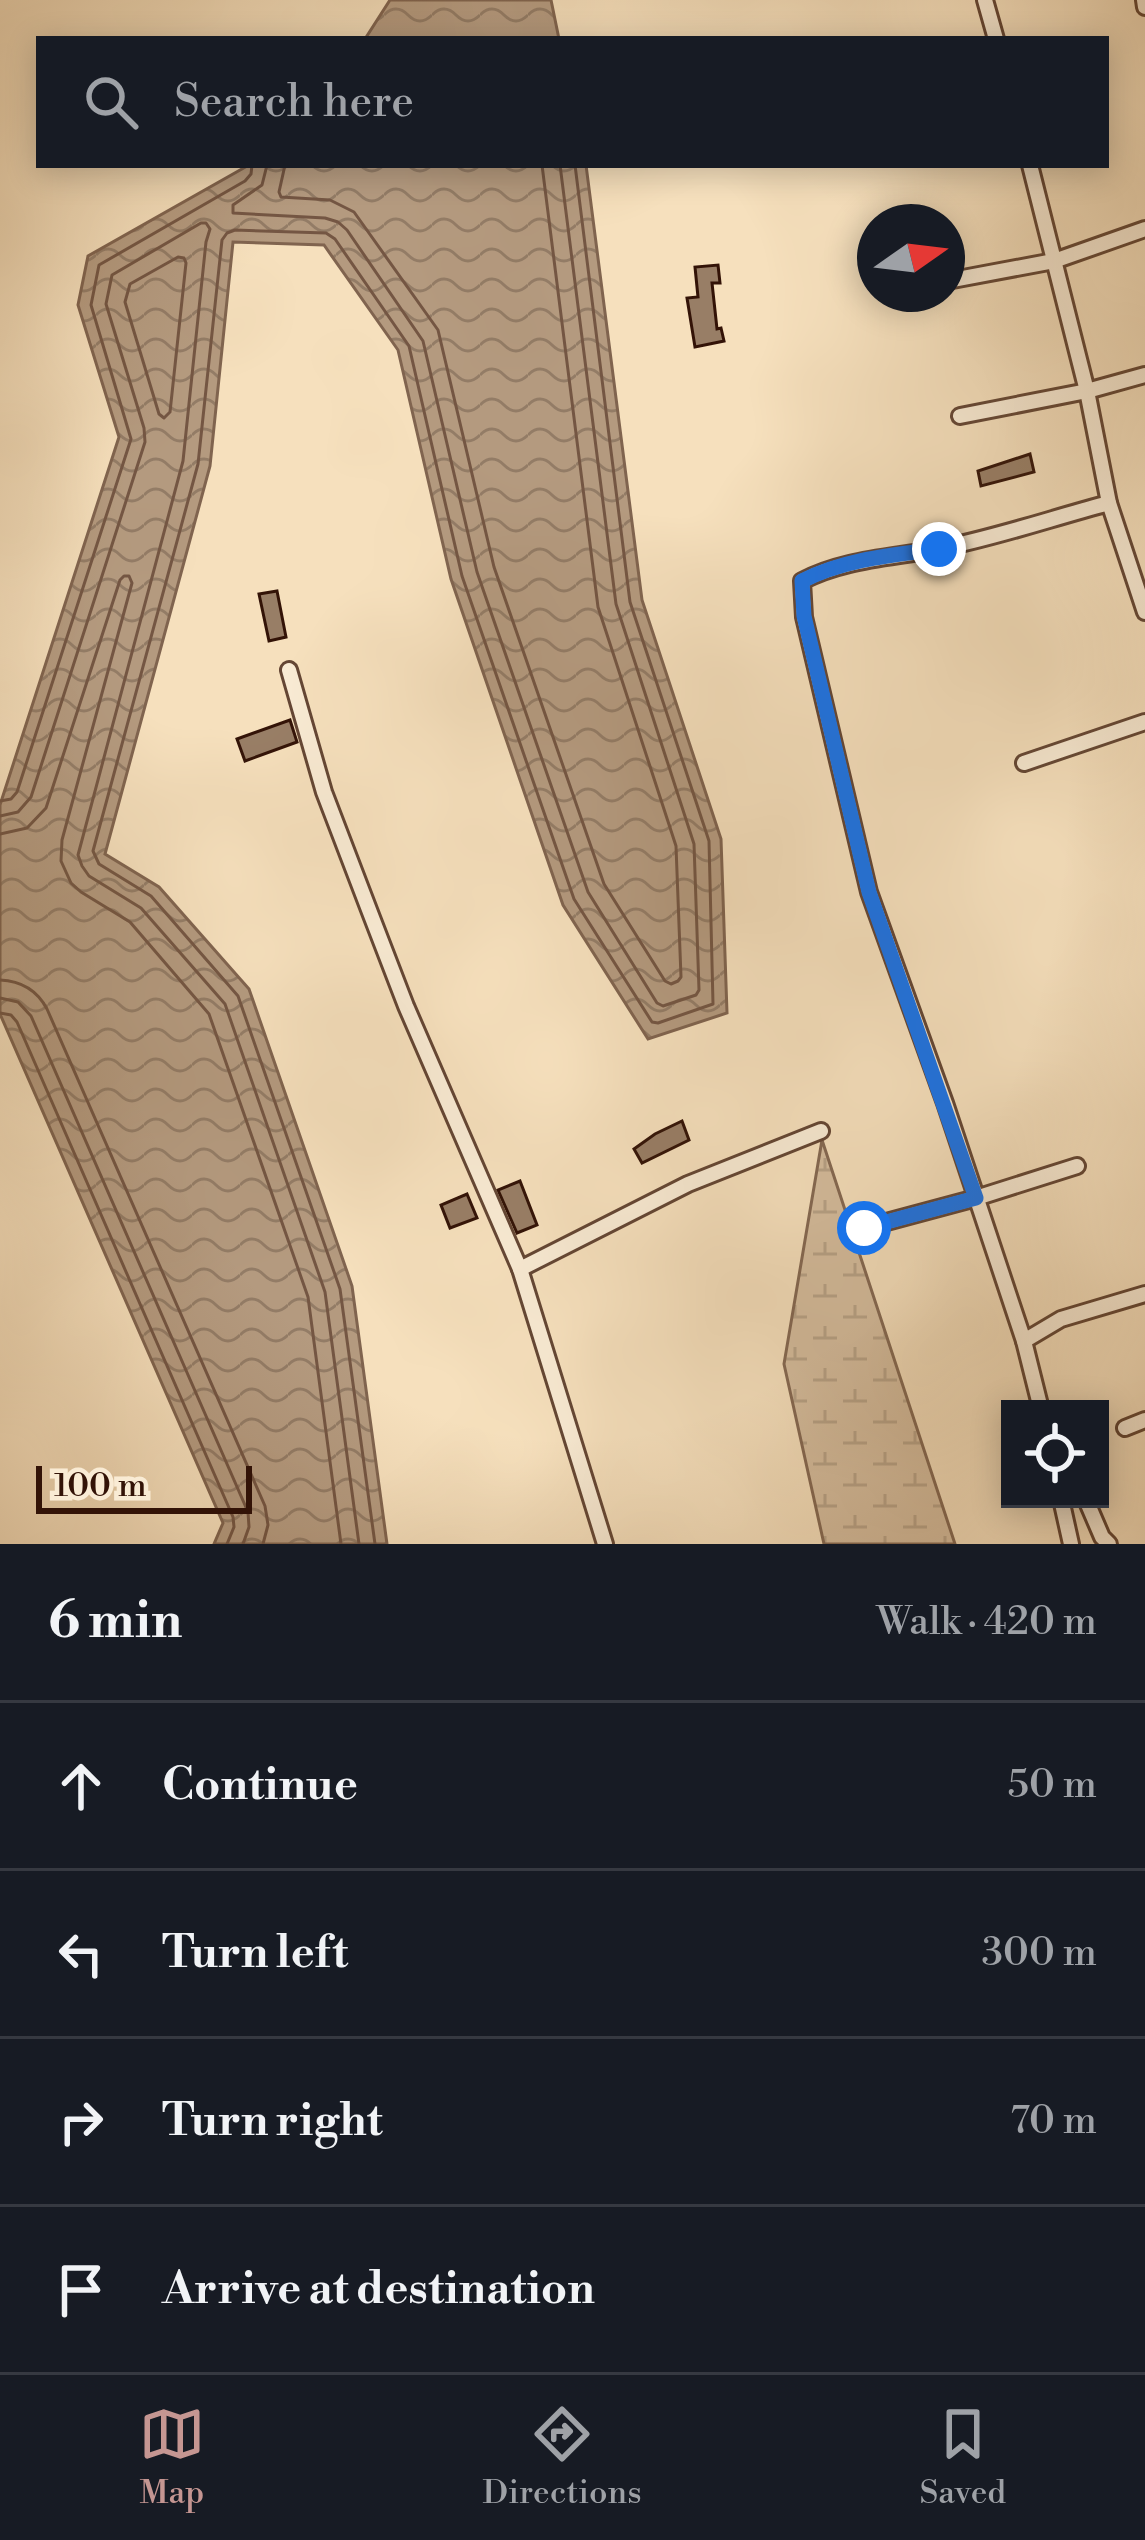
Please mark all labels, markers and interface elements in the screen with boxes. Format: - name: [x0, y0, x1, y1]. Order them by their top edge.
- search box: [36, 36, 1109, 168]
- icon: search: [78, 69, 144, 135]
- text: Search here: [174, 74, 414, 131]
- north arrow: [857, 204, 965, 312]
- route end: [912, 522, 966, 576]
- route start: [837, 1201, 891, 1255]
- map controls: [1001, 1400, 1109, 1508]
- button: locate: [1001, 1400, 1109, 1508]
- scale bar: [36, 1460, 252, 1513]
- text: 100 m: [54, 1466, 147, 1507]
- text: 6 min: [48, 1590, 182, 1654]
- text: Walk · 420 m: [876, 1598, 1097, 1647]
- icon: ahead: [48, 1753, 114, 1819]
- text: Continue: [162, 1757, 358, 1814]
- text: 50 m: [1007, 1761, 1097, 1810]
- icon: left: [48, 1921, 114, 1987]
- text: Turn left: [162, 1925, 348, 1982]
- text: 300 m: [982, 1929, 1097, 1978]
- icon: right: [48, 2089, 114, 2155]
- text: Turn right: [162, 2093, 383, 2150]
- text: 70 m: [1010, 2097, 1097, 2146]
- icon: arrive: [48, 2257, 114, 2323]
- text: Arrive at destination: [162, 2261, 595, 2318]
- tab: Map: [139, 2401, 205, 2514]
- tab: Directions: [483, 2401, 642, 2514]
- tab: Saved: [919, 2401, 1006, 2514]

